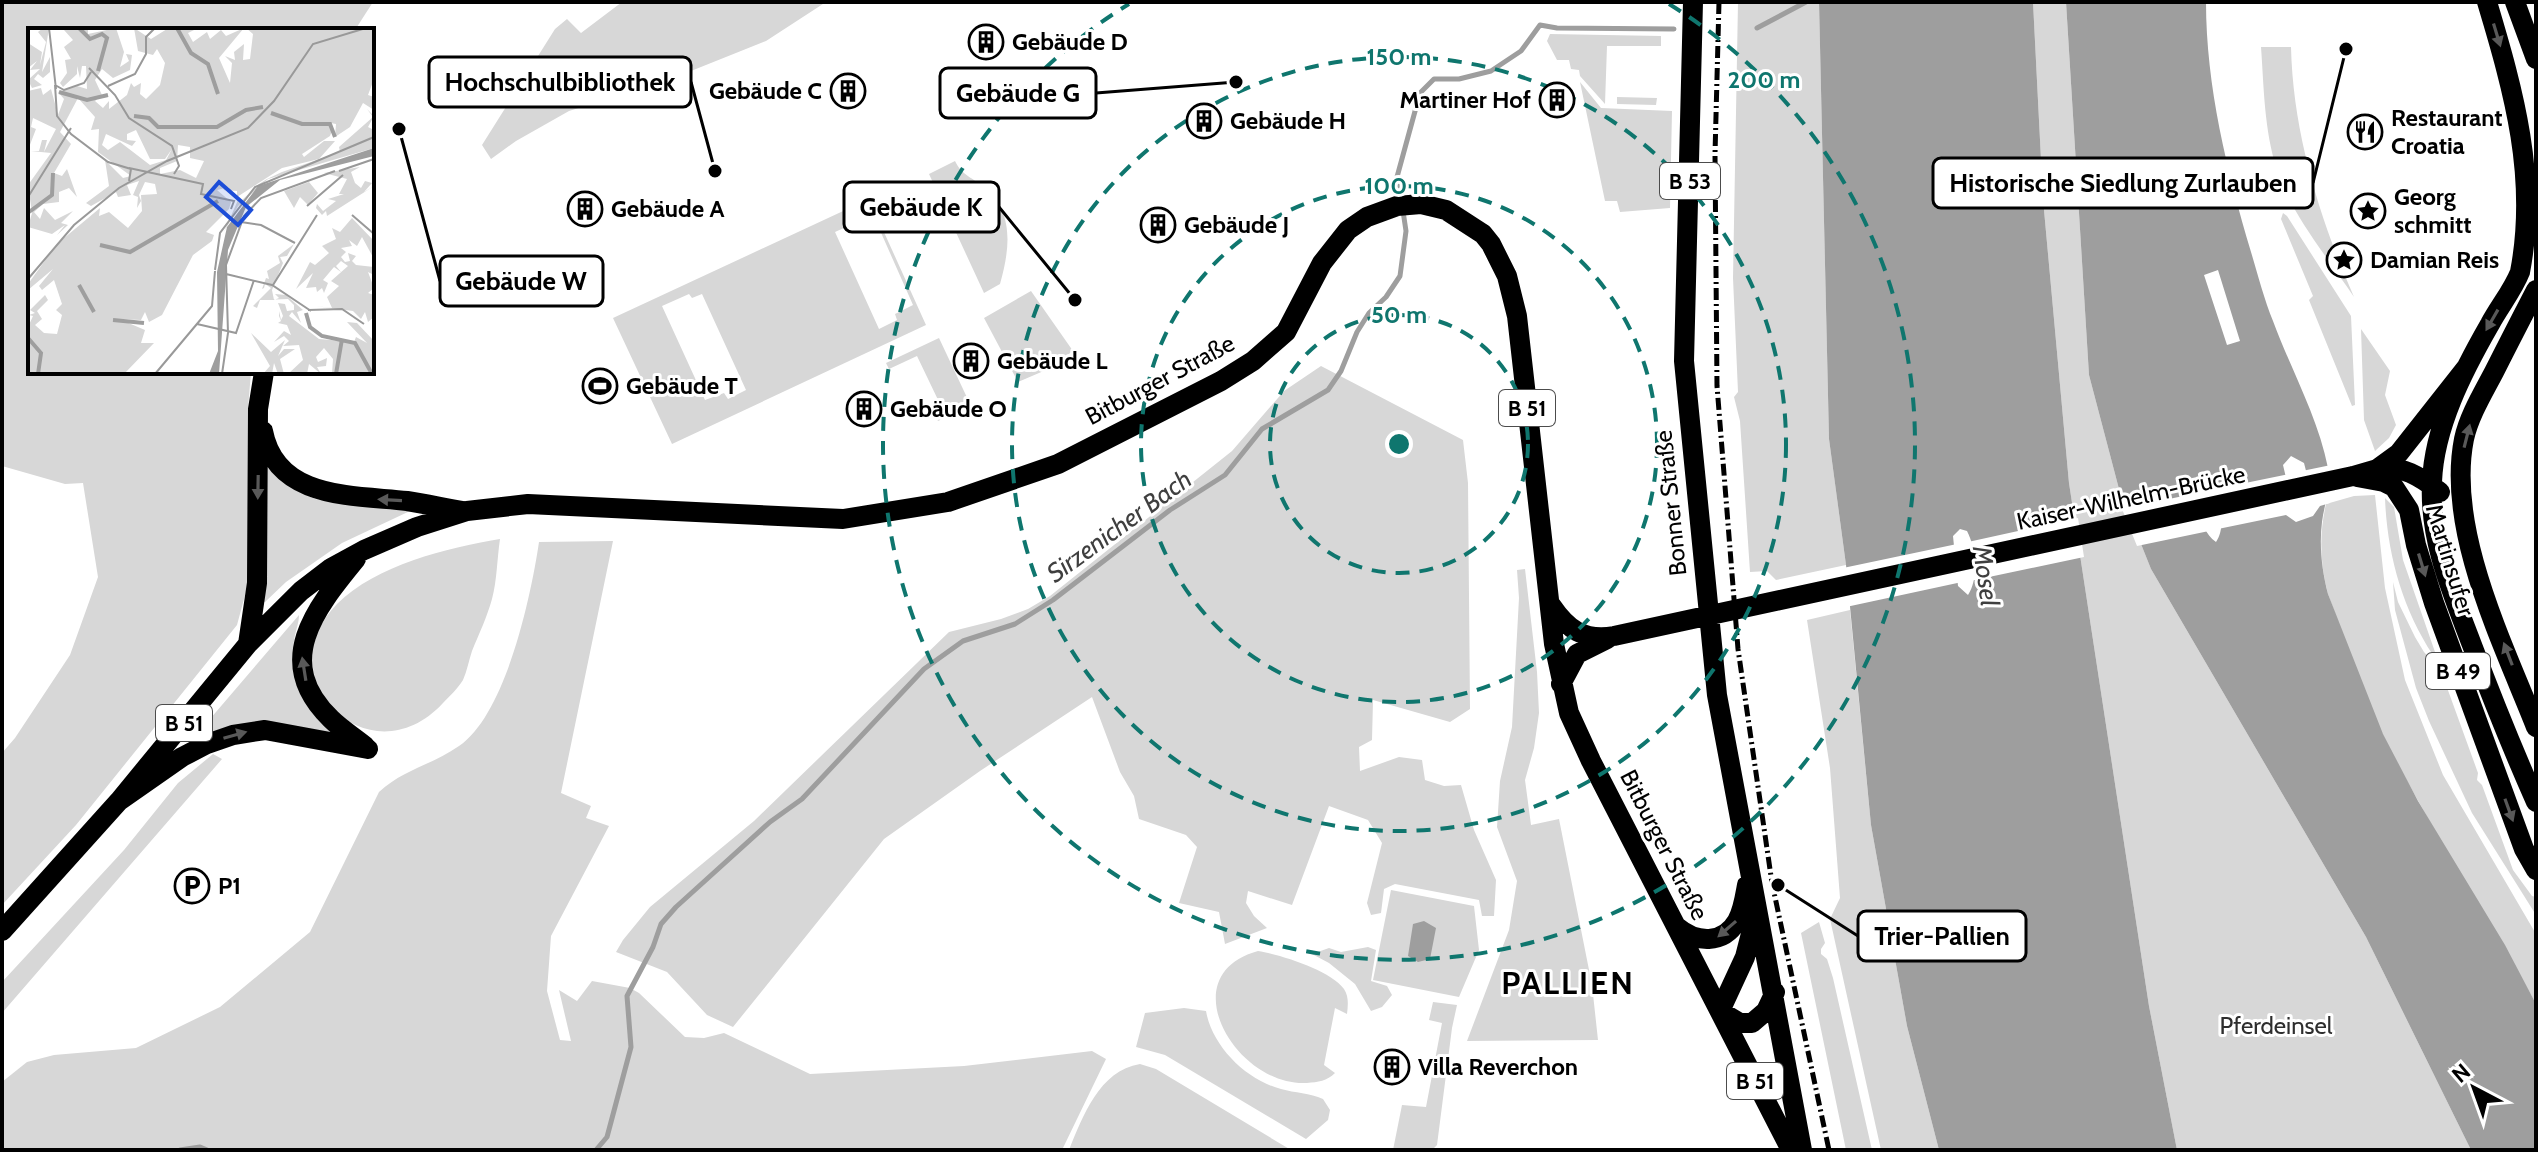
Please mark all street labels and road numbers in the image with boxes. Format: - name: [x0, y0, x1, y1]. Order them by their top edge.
- road number: B 53: [1660, 163, 1720, 199]
- street label: Bitburger Straße: [1080, 328, 1239, 431]
- road number: B 51: [1499, 390, 1555, 426]
- street label: Bonner Straße: [1648, 429, 1693, 577]
- street label: Kaiser-Wilhelm-Brücke: [2014, 459, 2248, 536]
- street label: Martinsufer: [2420, 501, 2481, 620]
- road number: B 49: [2426, 653, 2490, 689]
- road number: B 51: [156, 705, 212, 741]
- street label: Bitburger Straße: [1614, 765, 1715, 925]
- road number: B 51: [1727, 1063, 1783, 1099]

